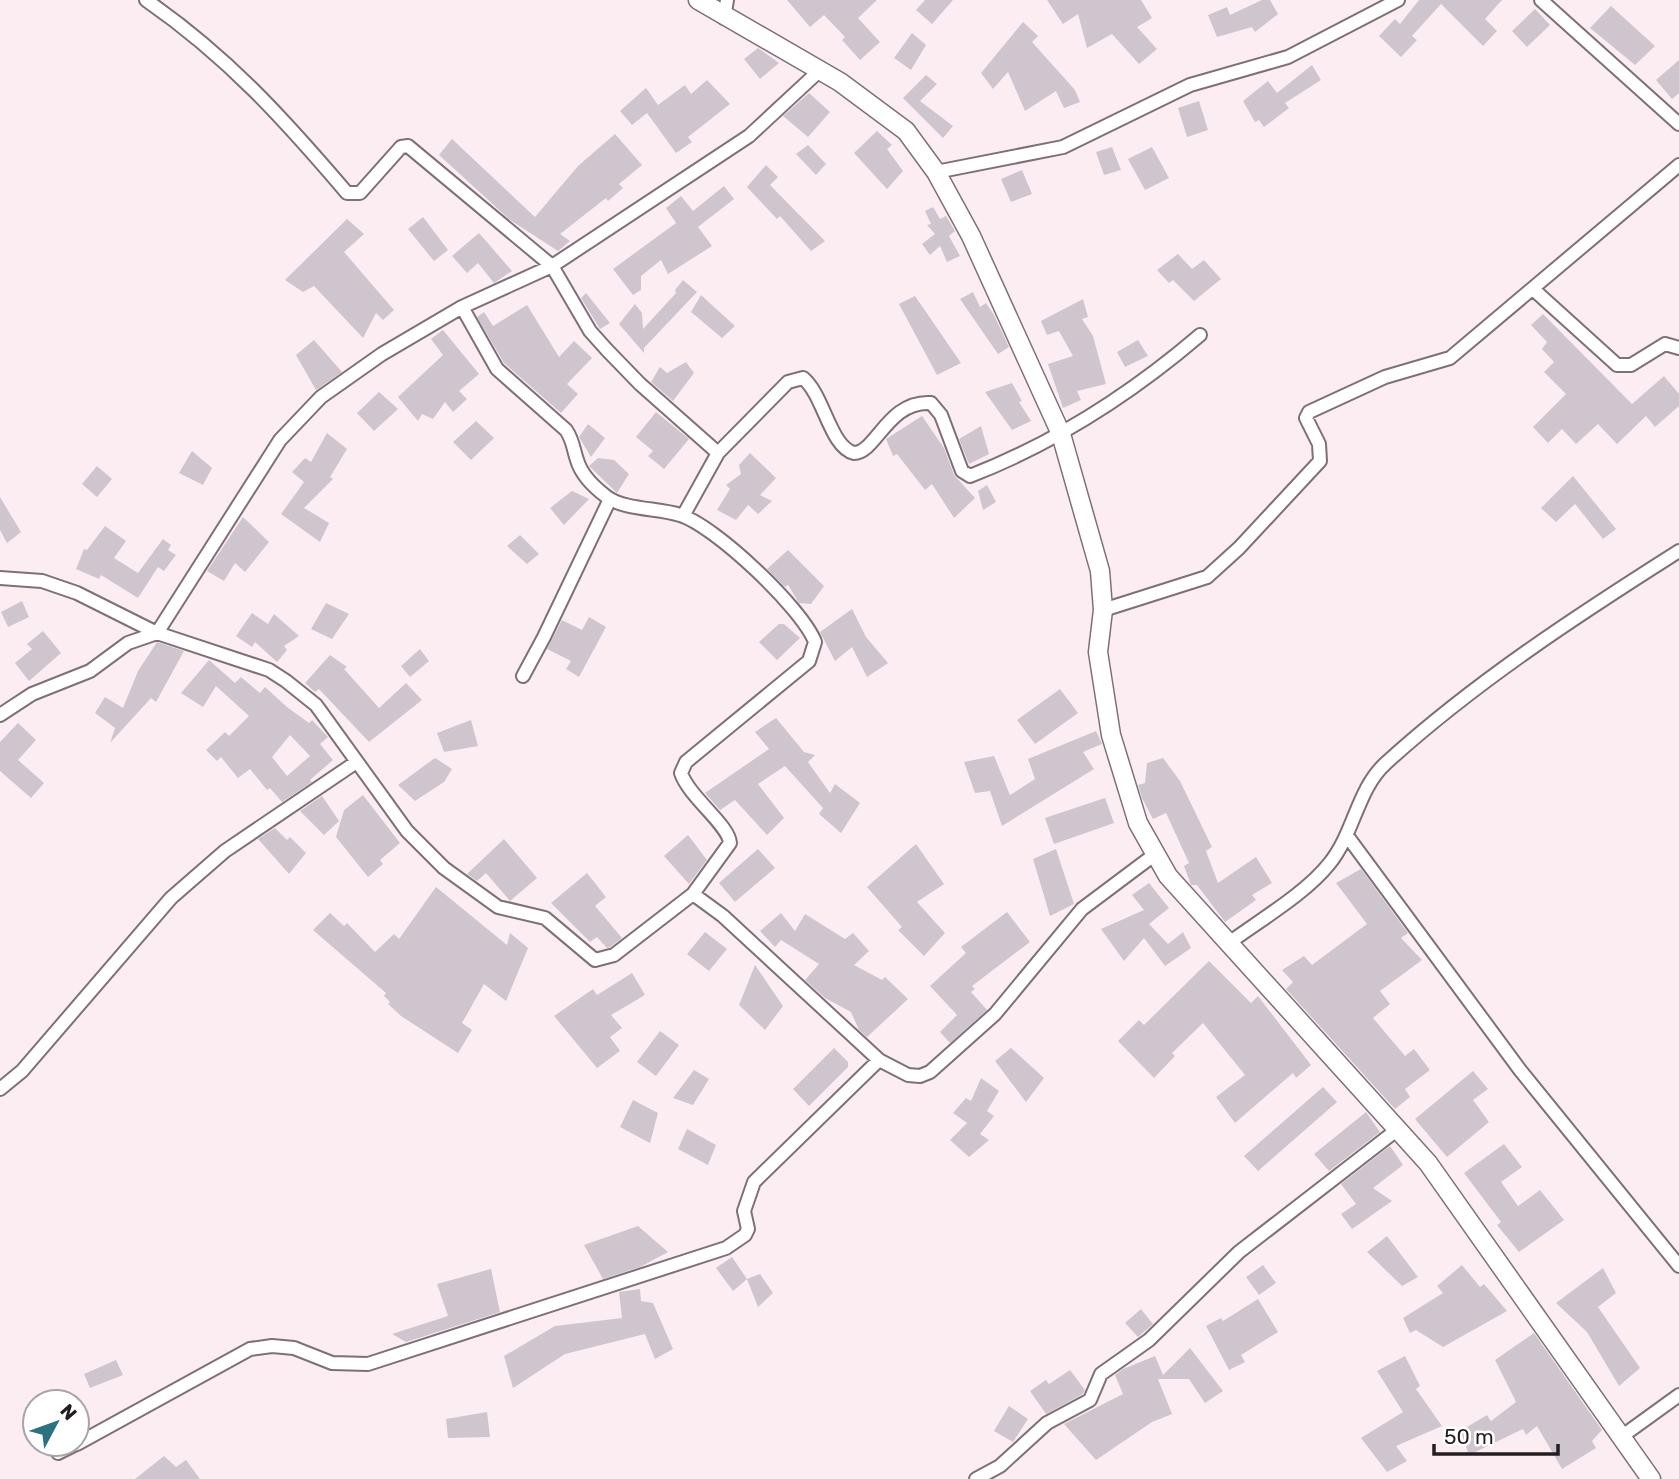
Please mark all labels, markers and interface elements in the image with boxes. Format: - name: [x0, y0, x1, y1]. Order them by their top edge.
- north arrow: [21, 1388, 91, 1458]
- text: N: [55, 1399, 82, 1425]
- scale bar: [1434, 1412, 1558, 1456]
- text: 50 m: [1444, 1424, 1494, 1449]

